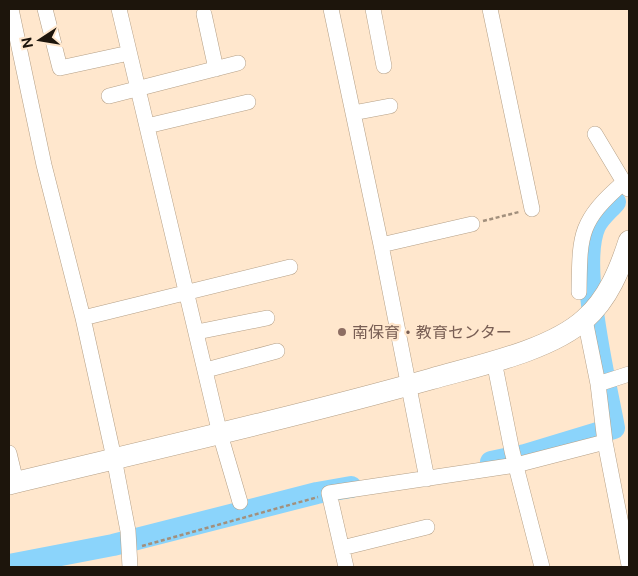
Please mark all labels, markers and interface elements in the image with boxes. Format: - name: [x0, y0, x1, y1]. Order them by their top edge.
- north arrow: [15, 15, 65, 65]
- text: N: [18, 36, 36, 50]
- place label: 南保育・教育センター: [352, 323, 512, 342]
- marker: 南保育・教育センター: [336, 326, 348, 338]

